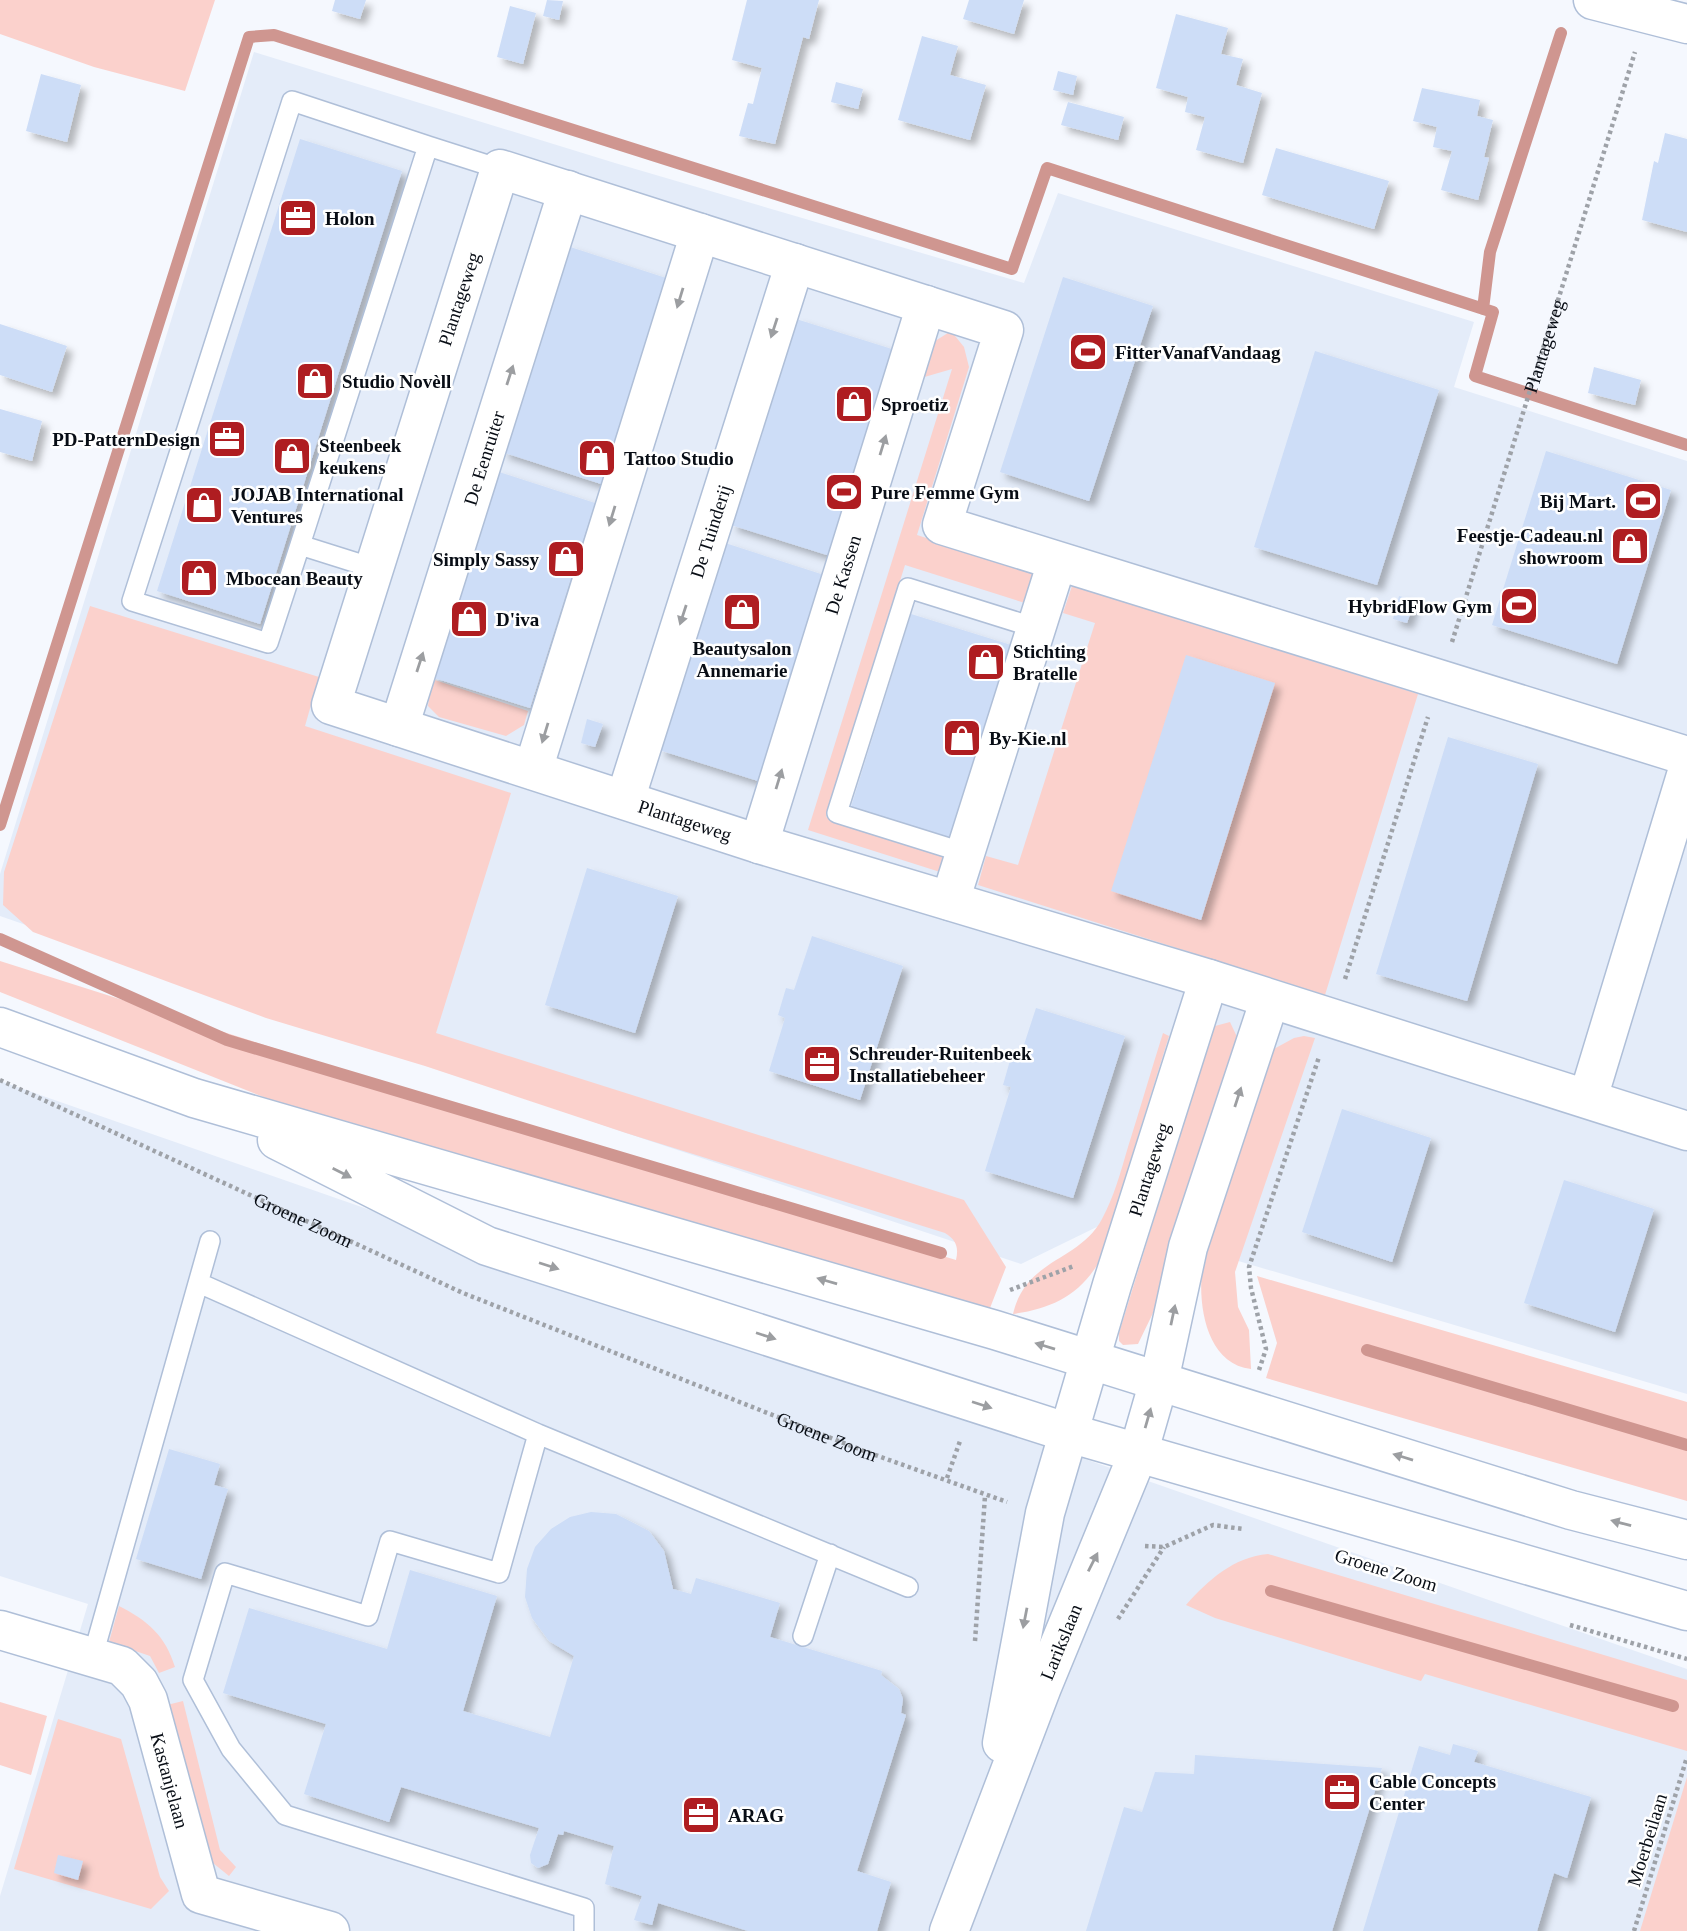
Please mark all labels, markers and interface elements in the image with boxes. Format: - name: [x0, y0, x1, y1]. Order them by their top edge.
- office icon: Holon: [277, 197, 319, 239]
- place label: Holon: [325, 208, 375, 229]
- street label: Plantageweg: [434, 249, 484, 348]
- one-way arrow: [674, 288, 684, 309]
- street label: Plantageweg: [1519, 296, 1568, 395]
- one-way arrow: [768, 317, 779, 338]
- sports icon: FitterVanafVandaag: [1067, 331, 1109, 373]
- place label: FitterVanafVandaag: [1115, 342, 1281, 363]
- shop icon: Studio Novèll: [294, 360, 336, 402]
- one-way arrow: [506, 364, 516, 385]
- place label: Studio Novèll: [342, 371, 451, 392]
- shop icon: Sproetiz: [833, 383, 875, 425]
- place label: Sproetiz: [881, 394, 949, 415]
- street label: De Eenruiter: [459, 408, 509, 508]
- office icon: PD-PatternDesign: [206, 418, 248, 460]
- place label: PD-PatternDesign: [52, 429, 200, 450]
- one-way arrow: [878, 434, 888, 455]
- shop icon: Steenbeek keukens: [271, 435, 313, 477]
- place label: Steenbeek keukens: [319, 435, 402, 478]
- shop icon: Tattoo Studio: [576, 437, 618, 479]
- place label: Tattoo Studio: [624, 448, 734, 469]
- sports icon: Pure Femme Gym: [823, 471, 865, 513]
- sports icon: Bij Mart.: [1622, 480, 1664, 522]
- street label: De Tuinderij: [686, 482, 735, 580]
- place label: Pure Femme Gym: [871, 482, 1020, 503]
- shop icon: JOJAB International Ventures: [183, 484, 225, 526]
- place label: JOJAB International Ventures: [231, 484, 404, 527]
- place label: Bij Mart.: [1540, 491, 1616, 512]
- one-way arrow: [607, 505, 617, 526]
- place label: Feestje-Cadeau.nl showroom: [1457, 525, 1603, 568]
- shop icon: Feestje-Cadeau.nl showroom: [1609, 525, 1651, 567]
- street label: De Kassen: [820, 532, 865, 617]
- shop icon: Simply Sassy: [545, 538, 587, 580]
- place label: Simply Sassy: [433, 549, 539, 570]
- shop icon: Mbocean Beauty: [178, 557, 220, 599]
- place label: Mbocean Beauty: [226, 568, 363, 589]
- sports icon: HybridFlow Gym: [1498, 585, 1540, 627]
- shop icon: Beautysalon Annemarie: [721, 591, 763, 633]
- place label: HybridFlow Gym: [1348, 596, 1492, 617]
- shop icon: D'iva: [448, 598, 490, 640]
- one-way arrow: [678, 604, 688, 625]
- place label: D'iva: [496, 609, 540, 630]
- place label: Beautysalon Annemarie: [692, 638, 792, 681]
- shop icon: Stichting Bratelle: [965, 641, 1007, 683]
- place label: Stichting Bratelle: [1013, 641, 1086, 684]
- one-way arrow: [415, 651, 425, 672]
- shop icon: By-Kie.nl: [941, 717, 983, 759]
- one-way arrow: [539, 723, 550, 744]
- place label: By-Kie.nl: [989, 728, 1067, 749]
- one-way arrow: [774, 769, 784, 790]
- street label: Plantageweg: [636, 795, 735, 845]
- office icon: Schreuder-Ruitenbeek Installatiebeheer: [801, 1043, 843, 1085]
- place label: Schreuder-Ruitenbeek Installatiebeheer: [849, 1043, 1032, 1086]
- one-way arrow: [1233, 1086, 1244, 1107]
- street label: Plantageweg: [1124, 1119, 1174, 1219]
- one-way arrow: [332, 1167, 352, 1178]
- street label: Groene Zoom: [251, 1188, 356, 1251]
- one-way arrow: [539, 1261, 560, 1271]
- one-way arrow: [817, 1276, 838, 1286]
- one-way arrow: [1168, 1304, 1179, 1326]
- one-way arrow: [755, 1331, 776, 1341]
- one-way arrow: [1035, 1341, 1056, 1351]
- one-way arrow: [972, 1400, 993, 1411]
- street label: Groene Zoom: [774, 1407, 880, 1465]
- one-way arrow: [1144, 1407, 1154, 1428]
- one-way arrow: [1392, 1452, 1413, 1462]
- one-way arrow: [1610, 1517, 1632, 1528]
- street label: Groene Zoom: [1332, 1544, 1440, 1596]
- one-way arrow: [1088, 1552, 1099, 1572]
- street label: Larikslaan: [1036, 1600, 1086, 1683]
- one-way arrow: [1019, 1607, 1030, 1629]
- street label: Kastanjelaan: [147, 1730, 193, 1831]
- office icon: Cable Concepts Center: [1321, 1771, 1363, 1813]
- place label: Cable Concepts Center: [1369, 1771, 1496, 1814]
- street label: Moerbeilaan: [1623, 1791, 1671, 1889]
- office icon: ARAG: [680, 1794, 722, 1836]
- place label: ARAG: [728, 1805, 784, 1826]

